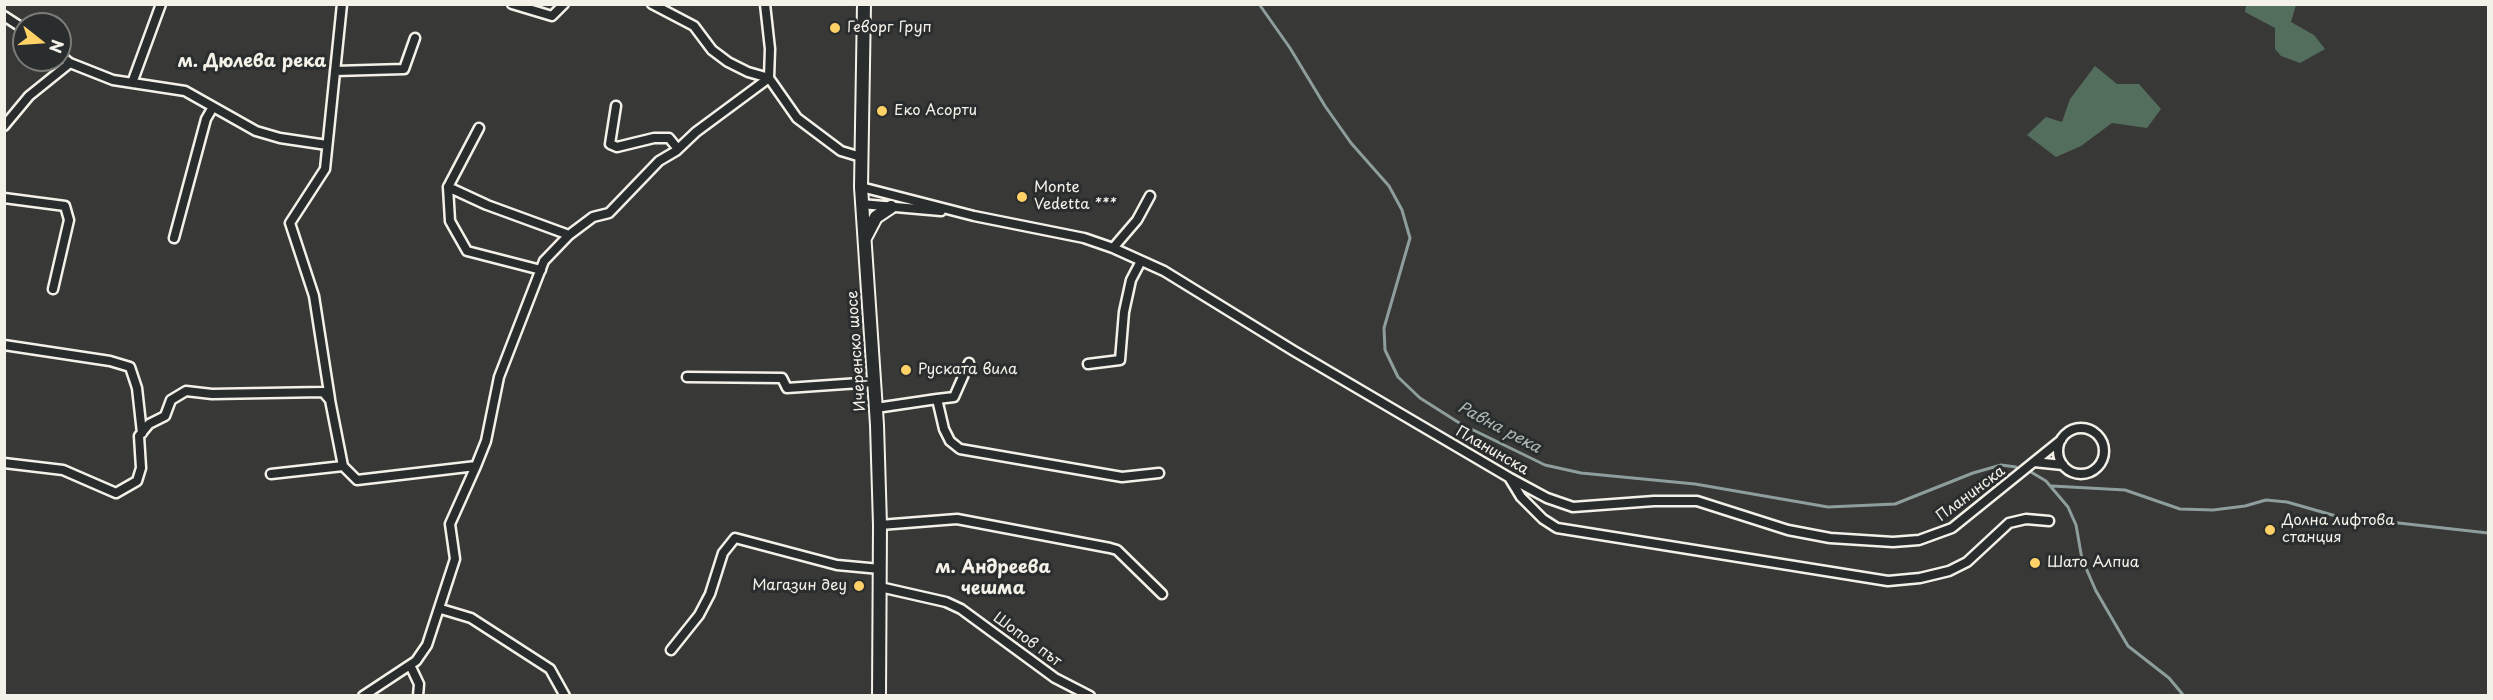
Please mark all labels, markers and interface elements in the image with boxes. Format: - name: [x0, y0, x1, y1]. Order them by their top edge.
- north arrow: [12, 12, 72, 72]
- place label: Геворг Груп: [847, 19, 932, 37]
- marker: Геворг Груп: [828, 21, 842, 35]
- text: N: [44, 37, 71, 56]
- district label: м. Дюлева река: [178, 51, 326, 73]
- place label: Еко Асорти: [894, 102, 977, 120]
- marker: Еко Асорти: [875, 104, 889, 118]
- place label: Monte Vedetta ***: [1034, 179, 1117, 214]
- marker: Monte Vedetta ***: [1015, 190, 1029, 204]
- street label: Ичеренско шосе: [844, 290, 870, 412]
- place label: Руската вила: [918, 361, 1017, 379]
- marker: Руската вила: [899, 363, 913, 377]
- water label: Равна река: [1454, 398, 1544, 458]
- street label: Планинска: [1452, 423, 1532, 479]
- street label: Планинска: [1933, 462, 2009, 526]
- place label: Долна лифтова станция: [2282, 512, 2395, 547]
- marker: Долна лифтова станция: [2263, 523, 2277, 537]
- place label: Шато Алпиа: [2047, 554, 2139, 572]
- marker: Шато Алпиа: [2028, 556, 2042, 570]
- district label: м. Андреева чешма: [935, 557, 1051, 600]
- place label: Магазин деу: [752, 577, 847, 595]
- marker: Магазин деу: [852, 579, 866, 593]
- street label: Шопов път: [989, 609, 1065, 671]

